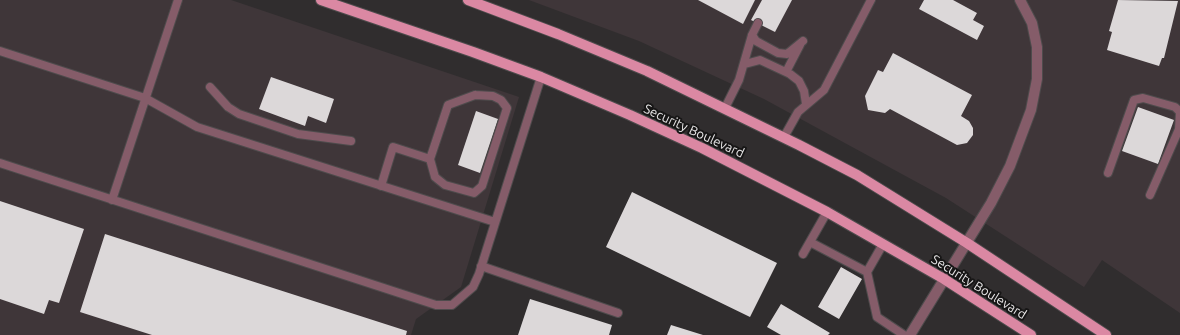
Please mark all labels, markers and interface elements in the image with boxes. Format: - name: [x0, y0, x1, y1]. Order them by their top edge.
- street label: Security Boulevard: [641, 101, 747, 161]
- street label: Security Boulevard: [929, 251, 1029, 323]

